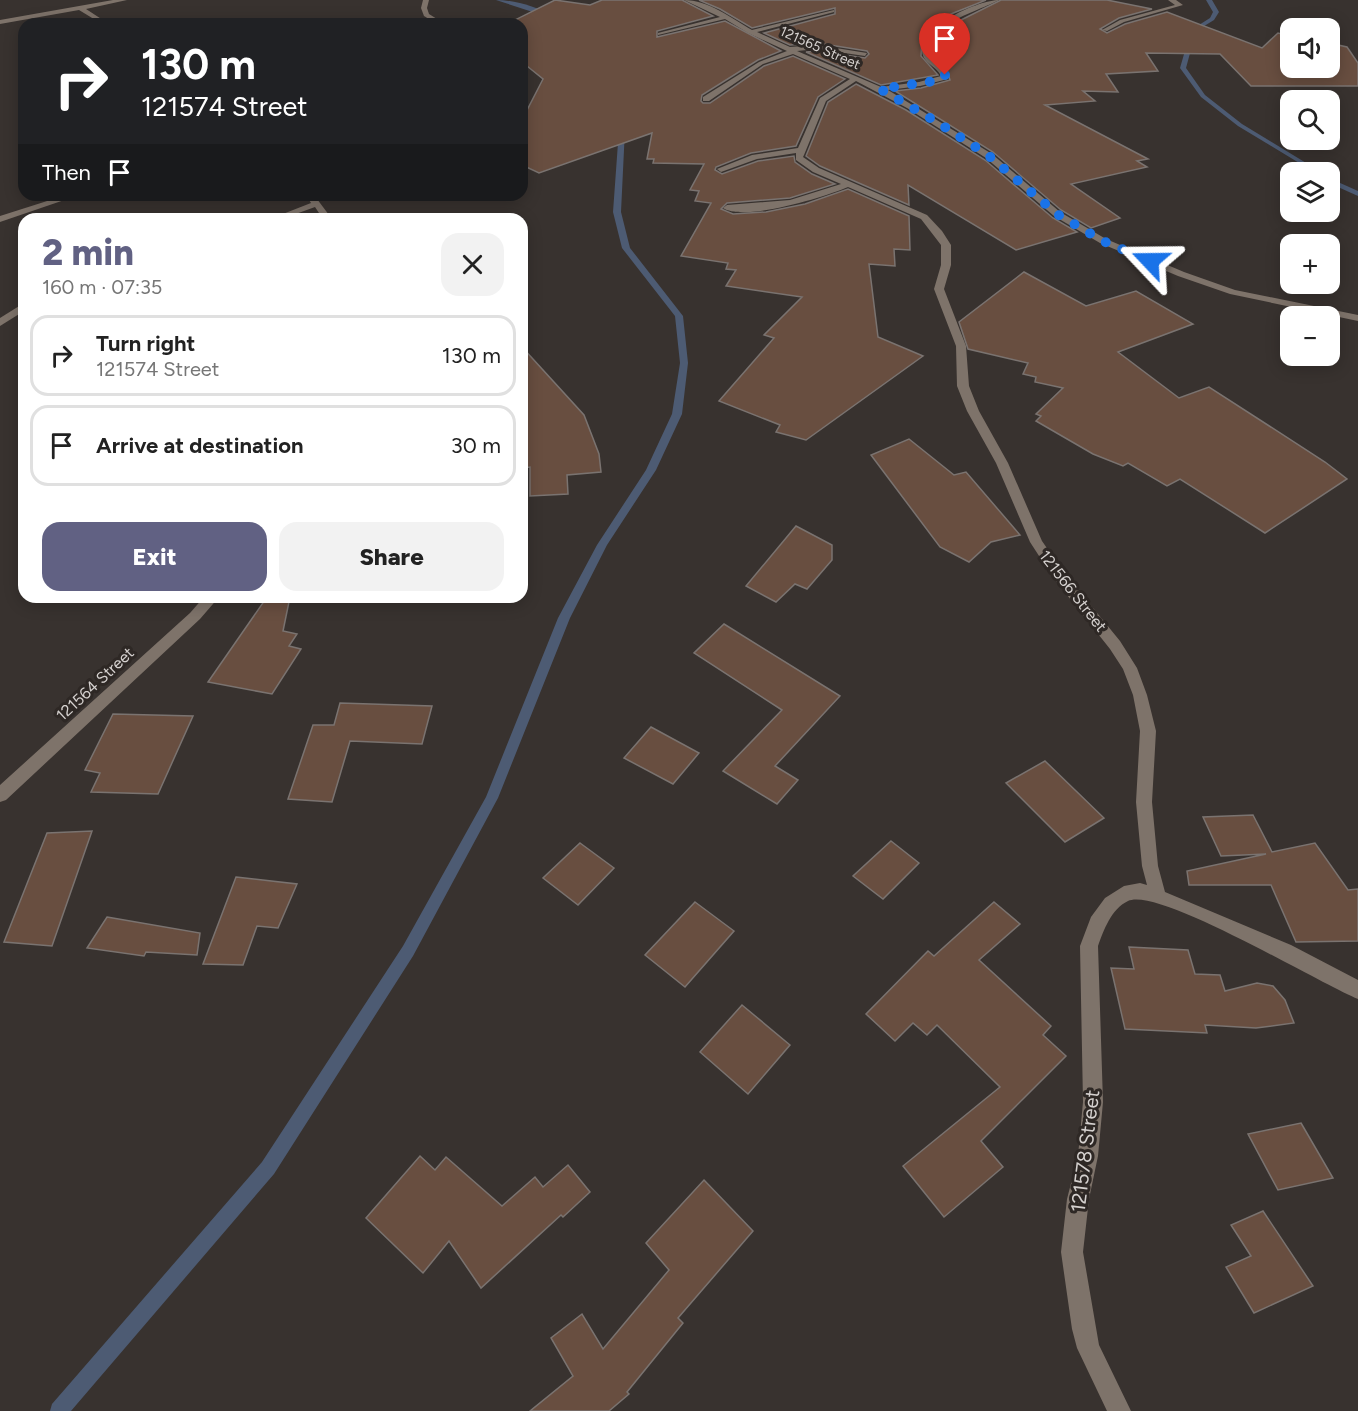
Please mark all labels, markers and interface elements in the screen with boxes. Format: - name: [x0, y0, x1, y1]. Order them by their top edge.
- pin: [919, 13, 970, 75]
- map controls: [1280, 18, 1340, 366]
- button: sound: [1280, 18, 1340, 78]
- icon: arrive: [928, 22, 961, 55]
- street label: 121565 Street: [777, 23, 863, 73]
- text: 130 m: [141, 39, 256, 90]
- icon: right: [42, 42, 120, 120]
- text: 121574 Street: [141, 90, 307, 123]
- button: search: [1280, 90, 1340, 150]
- icon: arrive: [103, 156, 136, 189]
- text: Then: [42, 159, 91, 186]
- button: layers: [1280, 162, 1340, 222]
- position arrow: [1118, 229, 1182, 293]
- text: 2 min: [42, 231, 134, 274]
- button: close: [441, 233, 504, 296]
- button: +: [1280, 234, 1340, 294]
- text: 160 m · 07:35: [42, 275, 162, 299]
- button: −: [1280, 306, 1340, 366]
- text: Turn right: [96, 330, 195, 357]
- icon: right: [45, 339, 78, 372]
- text: 130 m: [442, 342, 501, 369]
- text: 121574 Street: [96, 357, 219, 381]
- icon: arrive: [45, 429, 78, 462]
- text: Arrive at destination: [96, 432, 304, 459]
- text: 30 m: [451, 432, 501, 459]
- button: Exit: [42, 522, 267, 591]
- button: Share: [279, 522, 504, 591]
- street label: 121566 Street: [1035, 546, 1111, 636]
- street label: 121564 Street: [52, 643, 138, 725]
- street label: 121578 Street: [1066, 1088, 1104, 1214]

